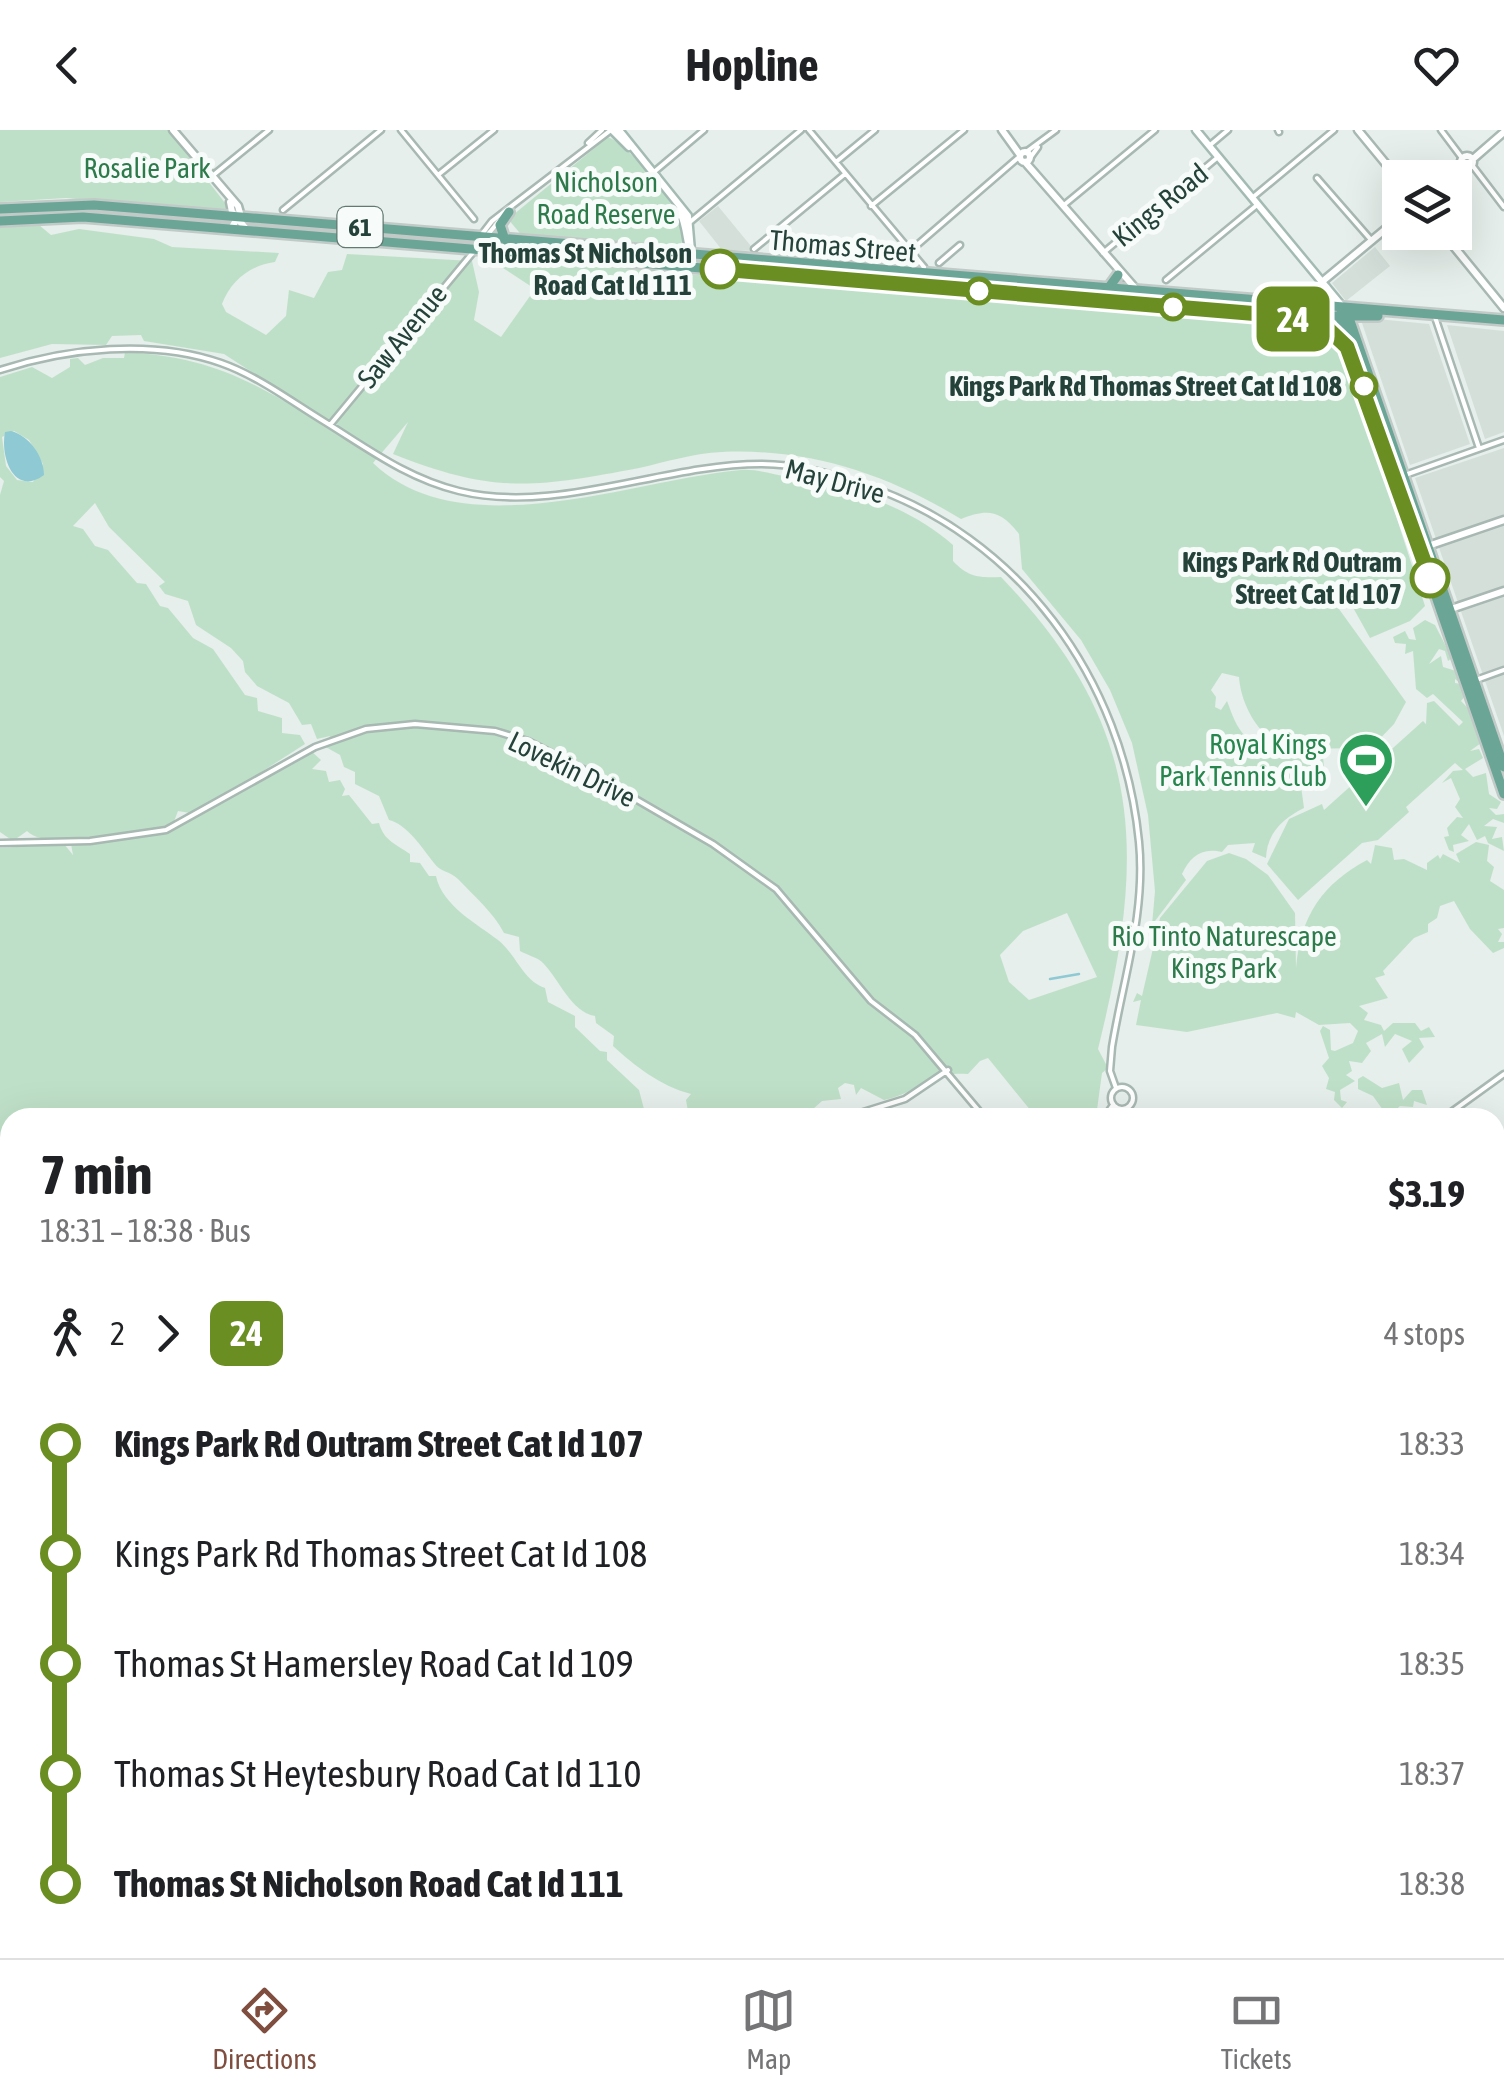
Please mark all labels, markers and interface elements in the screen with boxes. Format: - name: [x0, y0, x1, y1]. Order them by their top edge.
- icon: back: [40, 38, 95, 93]
- icon: heart: [1409, 38, 1464, 93]
- text: Hopline: [685, 39, 819, 91]
- park label: Rosalie Park: [83, 152, 211, 184]
- street label: Kings Road: [1106, 157, 1214, 253]
- map controls: [1382, 160, 1472, 250]
- button: layers: [1382, 160, 1472, 250]
- park label: Nicholson Road Reserve: [537, 166, 675, 230]
- road number: 61: [338, 207, 382, 247]
- street label: Thomas Street: [768, 224, 918, 268]
- place label: Thomas St Nicholson Road Cat Id 111: [479, 237, 692, 301]
- marker: Thomas St Nicholson Road Cat Id 111: [701, 250, 739, 288]
- street label: Saw Avenue: [351, 278, 453, 394]
- unlabelled marker: [966, 278, 992, 304]
- line badge: 24: [1248, 286, 1338, 352]
- unlabelled marker: [1160, 294, 1186, 320]
- text: 24: [1277, 299, 1309, 339]
- place label: Kings Park Rd Thomas Street Cat Id 108: [949, 370, 1342, 402]
- marker: Kings Park Rd Thomas Street Cat Id 108: [1351, 373, 1377, 399]
- street label: May Drive: [782, 452, 888, 510]
- place label: Kings Park Rd Outram Street Cat Id 107: [1182, 546, 1402, 610]
- marker: Kings Park Rd Outram Street Cat Id 107: [1411, 559, 1449, 597]
- street label: Lovekin Drive: [503, 725, 641, 813]
- place label: Royal Kings Park Tennis Club: [1159, 728, 1327, 792]
- sports icon: Royal Kings Park Tennis Club: [1336, 730, 1396, 809]
- park label: Rio Tinto Naturescape Kings Park: [1111, 920, 1337, 984]
- text: 7 min: [40, 1143, 152, 1206]
- text: $3.19: [1389, 1172, 1465, 1215]
- text: 18:31 – 18:38 · Bus: [40, 1212, 251, 1249]
- icon: walk: [40, 1306, 95, 1361]
- icon: forward: [140, 1306, 195, 1361]
- text: 24: [230, 1313, 263, 1353]
- text: 2: [110, 1315, 125, 1352]
- text: 4 stops: [1384, 1315, 1465, 1352]
- text: Kings Park Rd Outram Street Cat Id 107: [114, 1422, 644, 1465]
- text: 18:33: [1399, 1425, 1465, 1462]
- text: Kings Park Rd Thomas Street Cat Id 108: [114, 1532, 647, 1575]
- text: 18:34: [1399, 1535, 1465, 1572]
- text: Thomas St Hamersley Road Cat Id 109: [114, 1642, 634, 1685]
- text: 18:35: [1399, 1645, 1465, 1682]
- text: Thomas St Heytesbury Road Cat Id 110: [114, 1752, 641, 1795]
- text: 18:37: [1399, 1755, 1465, 1792]
- text: Thomas St Nicholson Road Cat Id 111: [114, 1862, 624, 1905]
- text: 18:38: [1399, 1865, 1465, 1902]
- tab: Directions: [212, 1983, 317, 2075]
- tab: Map: [741, 1983, 796, 2075]
- tab: Tickets: [1221, 1983, 1292, 2075]

